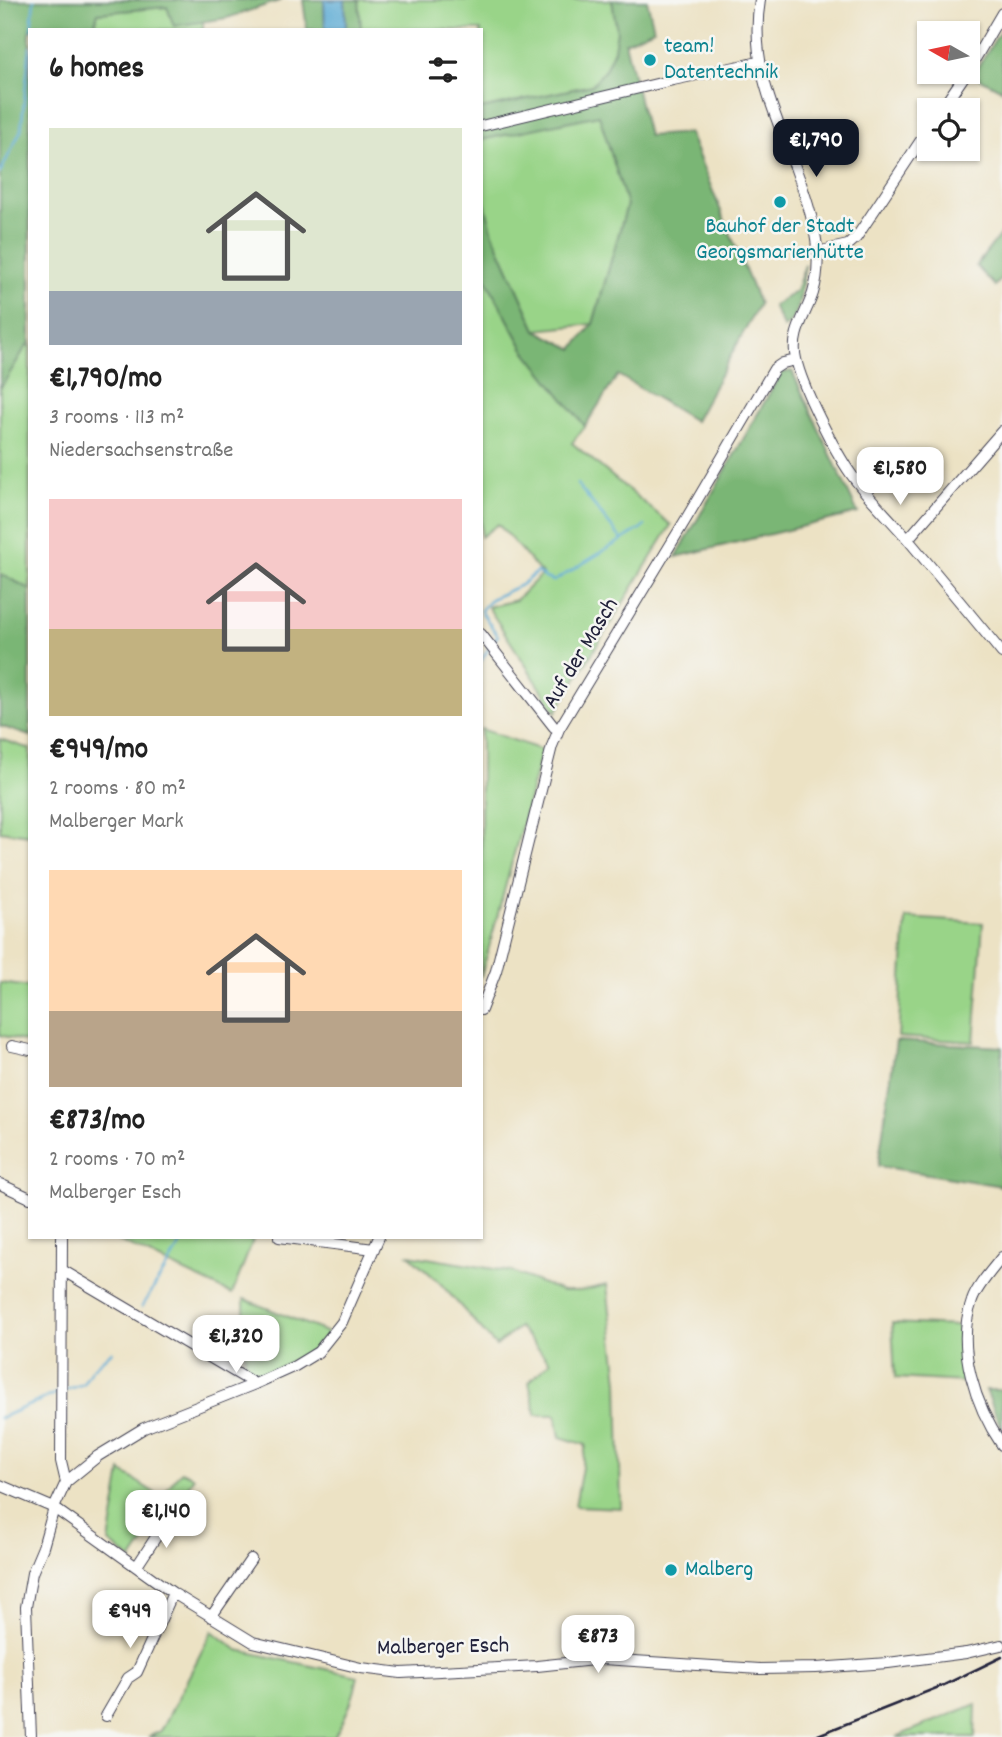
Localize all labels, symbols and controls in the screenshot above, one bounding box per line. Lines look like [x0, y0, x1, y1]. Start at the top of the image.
north arrow [917, 21, 980, 84]
map controls [917, 21, 980, 161]
place label: team! Datentechnik [664, 31, 779, 90]
text: 6 homes [49, 49, 144, 92]
icon: filters [424, 51, 462, 89]
marker: team! Datentechnik [642, 52, 658, 68]
button: locate [917, 98, 980, 161]
pin: €1,790 [759, 120, 873, 179]
text: €1,790 [789, 125, 843, 158]
icon: home [193, 173, 319, 299]
marker: Bauhof der Stadt Georgsmarienhütte [772, 194, 788, 210]
place label: Bauhof der Stadt Georgsmarienhütte [696, 211, 864, 270]
text: €1,790/mo [49, 359, 162, 402]
text: 3 rooms · 113 m² [49, 402, 185, 435]
text: Niedersachsenstraße [49, 435, 233, 468]
pin: €1,580 [843, 448, 957, 507]
text: €1,580 [873, 453, 927, 486]
icon: home [193, 544, 319, 670]
street label: Auf der Masch [536, 592, 628, 716]
text: €949/mo [49, 730, 148, 773]
text: 2 rooms · 80 m² [49, 773, 186, 806]
text: Malberger Mark [49, 806, 184, 839]
icon: home [193, 915, 319, 1041]
text: €873/mo [49, 1101, 145, 1144]
text: 2 rooms · 70 m² [49, 1144, 185, 1177]
text: Malberger Esch [49, 1177, 181, 1210]
pin: €1,320 [179, 1316, 293, 1375]
text: €1,320 [208, 1321, 264, 1354]
pin: €1,140 [109, 1490, 223, 1550]
text: €1,140 [141, 1496, 191, 1529]
place label: Malberg [685, 1554, 753, 1587]
marker: Malberg [663, 1562, 679, 1578]
pin: €949 [89, 1590, 171, 1650]
text: €949 [108, 1596, 152, 1629]
pin: €873 [557, 1616, 639, 1675]
text: €873 [577, 1621, 619, 1654]
street label: Malberger Esch [377, 1630, 509, 1666]

